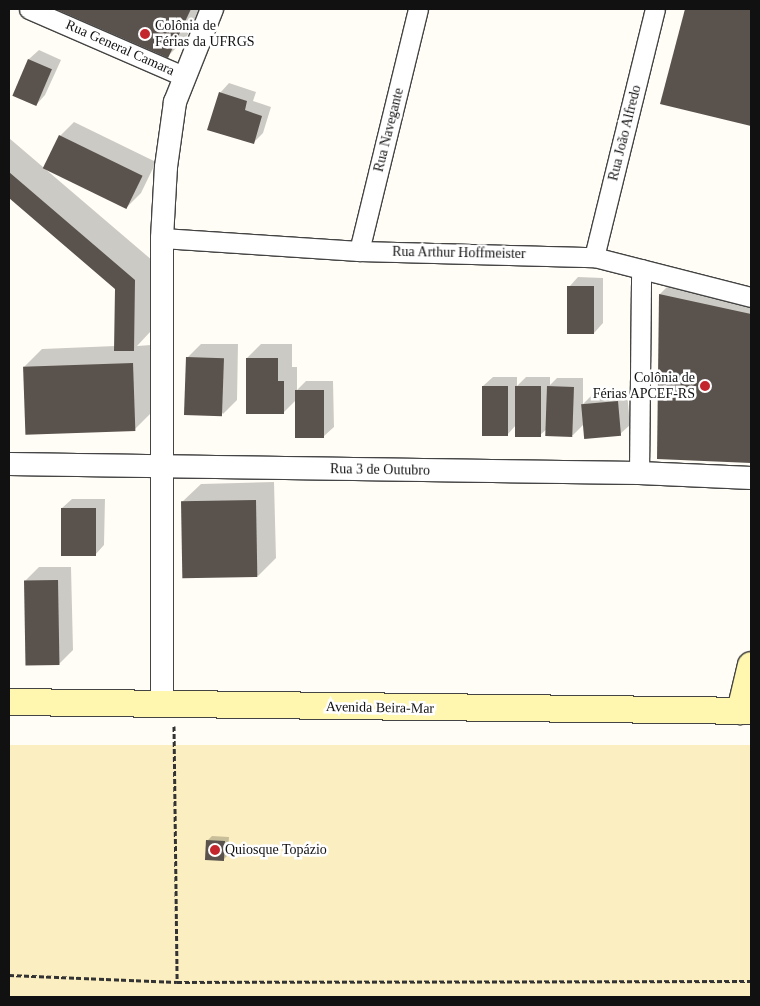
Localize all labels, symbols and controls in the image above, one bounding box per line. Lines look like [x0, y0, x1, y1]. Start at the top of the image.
street label: Rua General Camara [63, 16, 177, 80]
place label: Colônia de Férias da UFRGS [155, 18, 255, 50]
marker: Colônia de Férias da UFRGS [139, 28, 151, 40]
street label: Rua João Alfredo [605, 83, 645, 183]
street label: Rua Navegante [370, 86, 408, 174]
street label: Rua Arthur Hoffmeister [392, 243, 526, 263]
place label: Colônia de Férias APCEF-RS [592, 370, 695, 402]
marker: Colônia de Férias APCEF-RS [699, 380, 711, 392]
street label: Rua 3 de Outubro [330, 461, 430, 479]
street label: Avenida Beira-Mar [326, 699, 434, 717]
place label: Quiosque Topázio [225, 842, 327, 858]
marker: Quiosque Topázio [209, 844, 221, 856]

